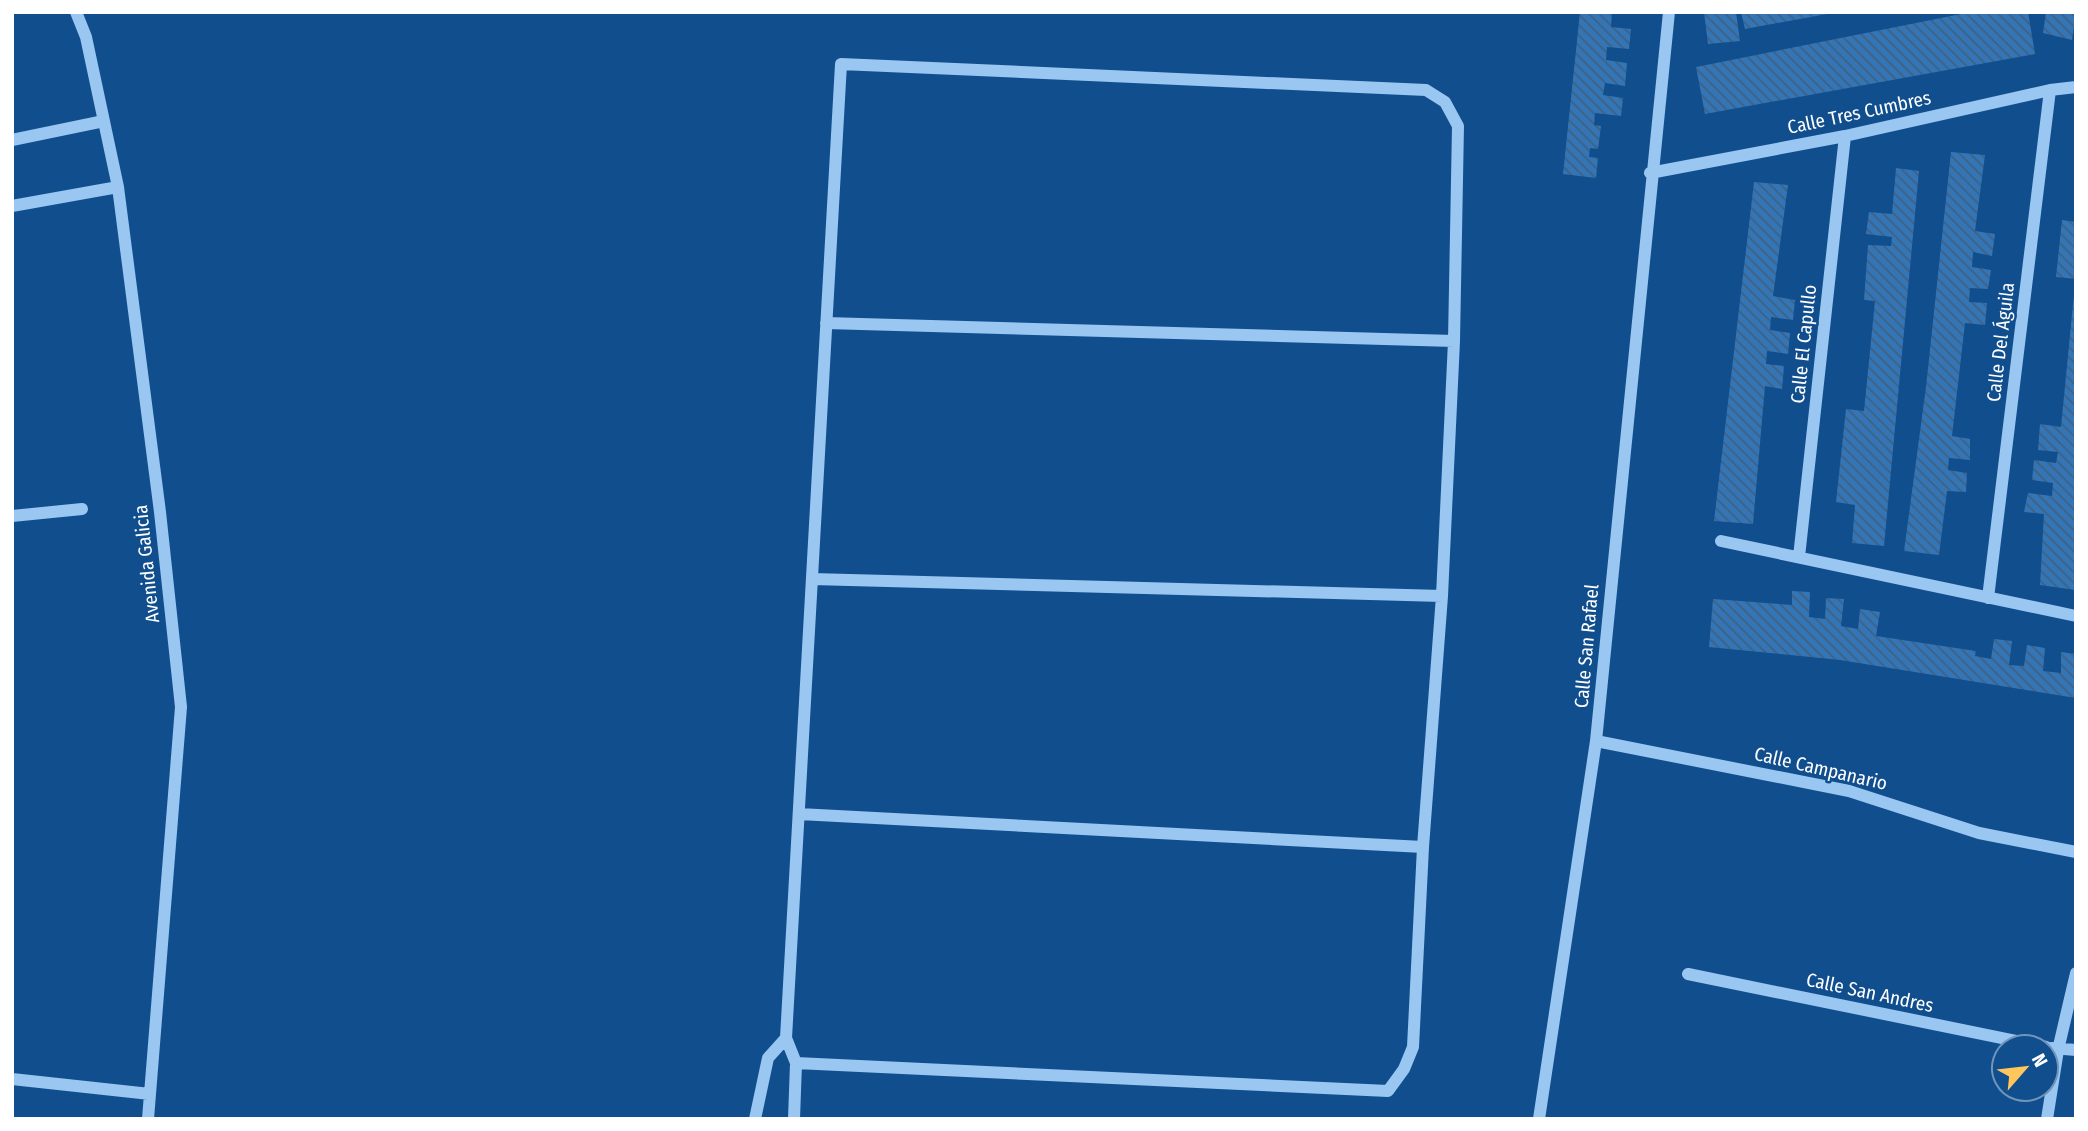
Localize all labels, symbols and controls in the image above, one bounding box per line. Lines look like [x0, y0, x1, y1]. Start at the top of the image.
street label: Calle Tres Cumbres [1785, 86, 1933, 139]
street label: Calle Del Águila [1982, 281, 2019, 403]
street label: Calle El Capullo [1786, 283, 1821, 405]
street label: Avenida Galicia [129, 504, 164, 624]
street label: Calle San Rafael [1570, 583, 1603, 709]
street label: Calle Campanario [1752, 742, 1890, 795]
street label: Calle San Andres [1804, 968, 1936, 1017]
north arrow [1990, 1033, 2060, 1103]
text: N [2027, 1050, 2052, 1071]

